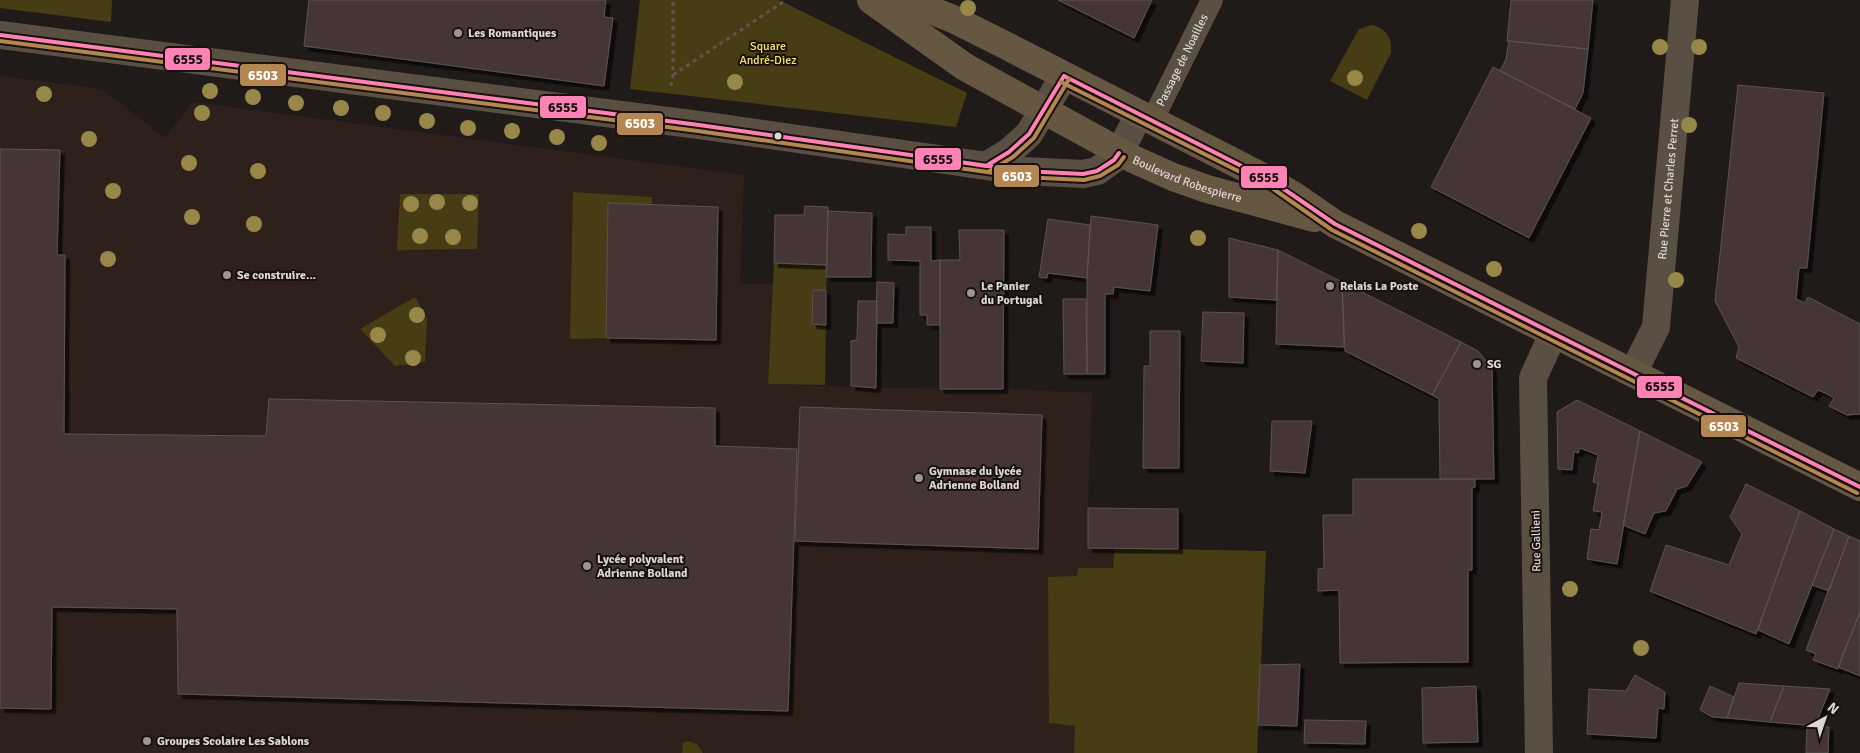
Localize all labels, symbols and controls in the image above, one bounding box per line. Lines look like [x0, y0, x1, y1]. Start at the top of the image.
street label: Passage de Noailles [1153, 12, 1212, 109]
place label: Les Romantiques [468, 26, 557, 41]
marker: Les Romantiques [452, 27, 464, 39]
park label: Square André-Diez [739, 39, 797, 68]
line badge: 6555 [164, 47, 211, 71]
text: 6555 [173, 51, 203, 68]
line badge: 6503 [239, 63, 287, 87]
text: 6503 [248, 67, 278, 84]
line badge: 6555 [539, 95, 587, 119]
text: 6555 [548, 99, 578, 116]
line badge: 6503 [616, 112, 664, 136]
text: 6503 [625, 115, 655, 132]
street label: Rue Pierre et Charles Perret [1655, 118, 1682, 260]
unlabelled marker [773, 131, 783, 141]
line badge: 6555 [914, 147, 962, 171]
text: 6555 [923, 151, 953, 168]
street label: Boulevard Robespierre [1130, 153, 1243, 206]
line badge: 6503 [993, 164, 1040, 188]
line badge: 6555 [1240, 165, 1288, 189]
text: 6503 [1002, 168, 1032, 185]
text: 6555 [1249, 169, 1279, 186]
place label: Se construire... [237, 268, 316, 283]
marker: Se construire... [221, 269, 233, 281]
place label: Le Panier du Portugal [981, 279, 1043, 308]
place label: Relais La Poste [1340, 279, 1419, 294]
marker: Relais La Poste [1324, 280, 1336, 292]
marker: Le Panier du Portugal [965, 287, 977, 299]
place label: SG [1487, 357, 1502, 372]
marker: SG [1471, 358, 1483, 370]
line badge: 6555 [1636, 375, 1683, 399]
text: 6555 [1645, 378, 1675, 395]
line badge: 6503 [1700, 414, 1747, 438]
text: 6503 [1709, 418, 1739, 435]
place label: Gymnase du lycée Adrienne Bolland [929, 464, 1022, 493]
marker: Gymnase du lycée Adrienne Bolland [913, 472, 925, 484]
street label: Rue Gallieni [1528, 510, 1545, 572]
place label: Lycée polyvalent Adrienne Bolland [597, 552, 688, 581]
marker: Lycée polyvalent Adrienne Bolland [581, 560, 593, 572]
north arrow [1800, 693, 1850, 743]
text: N [1824, 699, 1842, 718]
place label: Groupes Scolaire Les Sablons [157, 734, 310, 749]
marker: Groupes Scolaire Les Sablons [141, 735, 153, 747]

